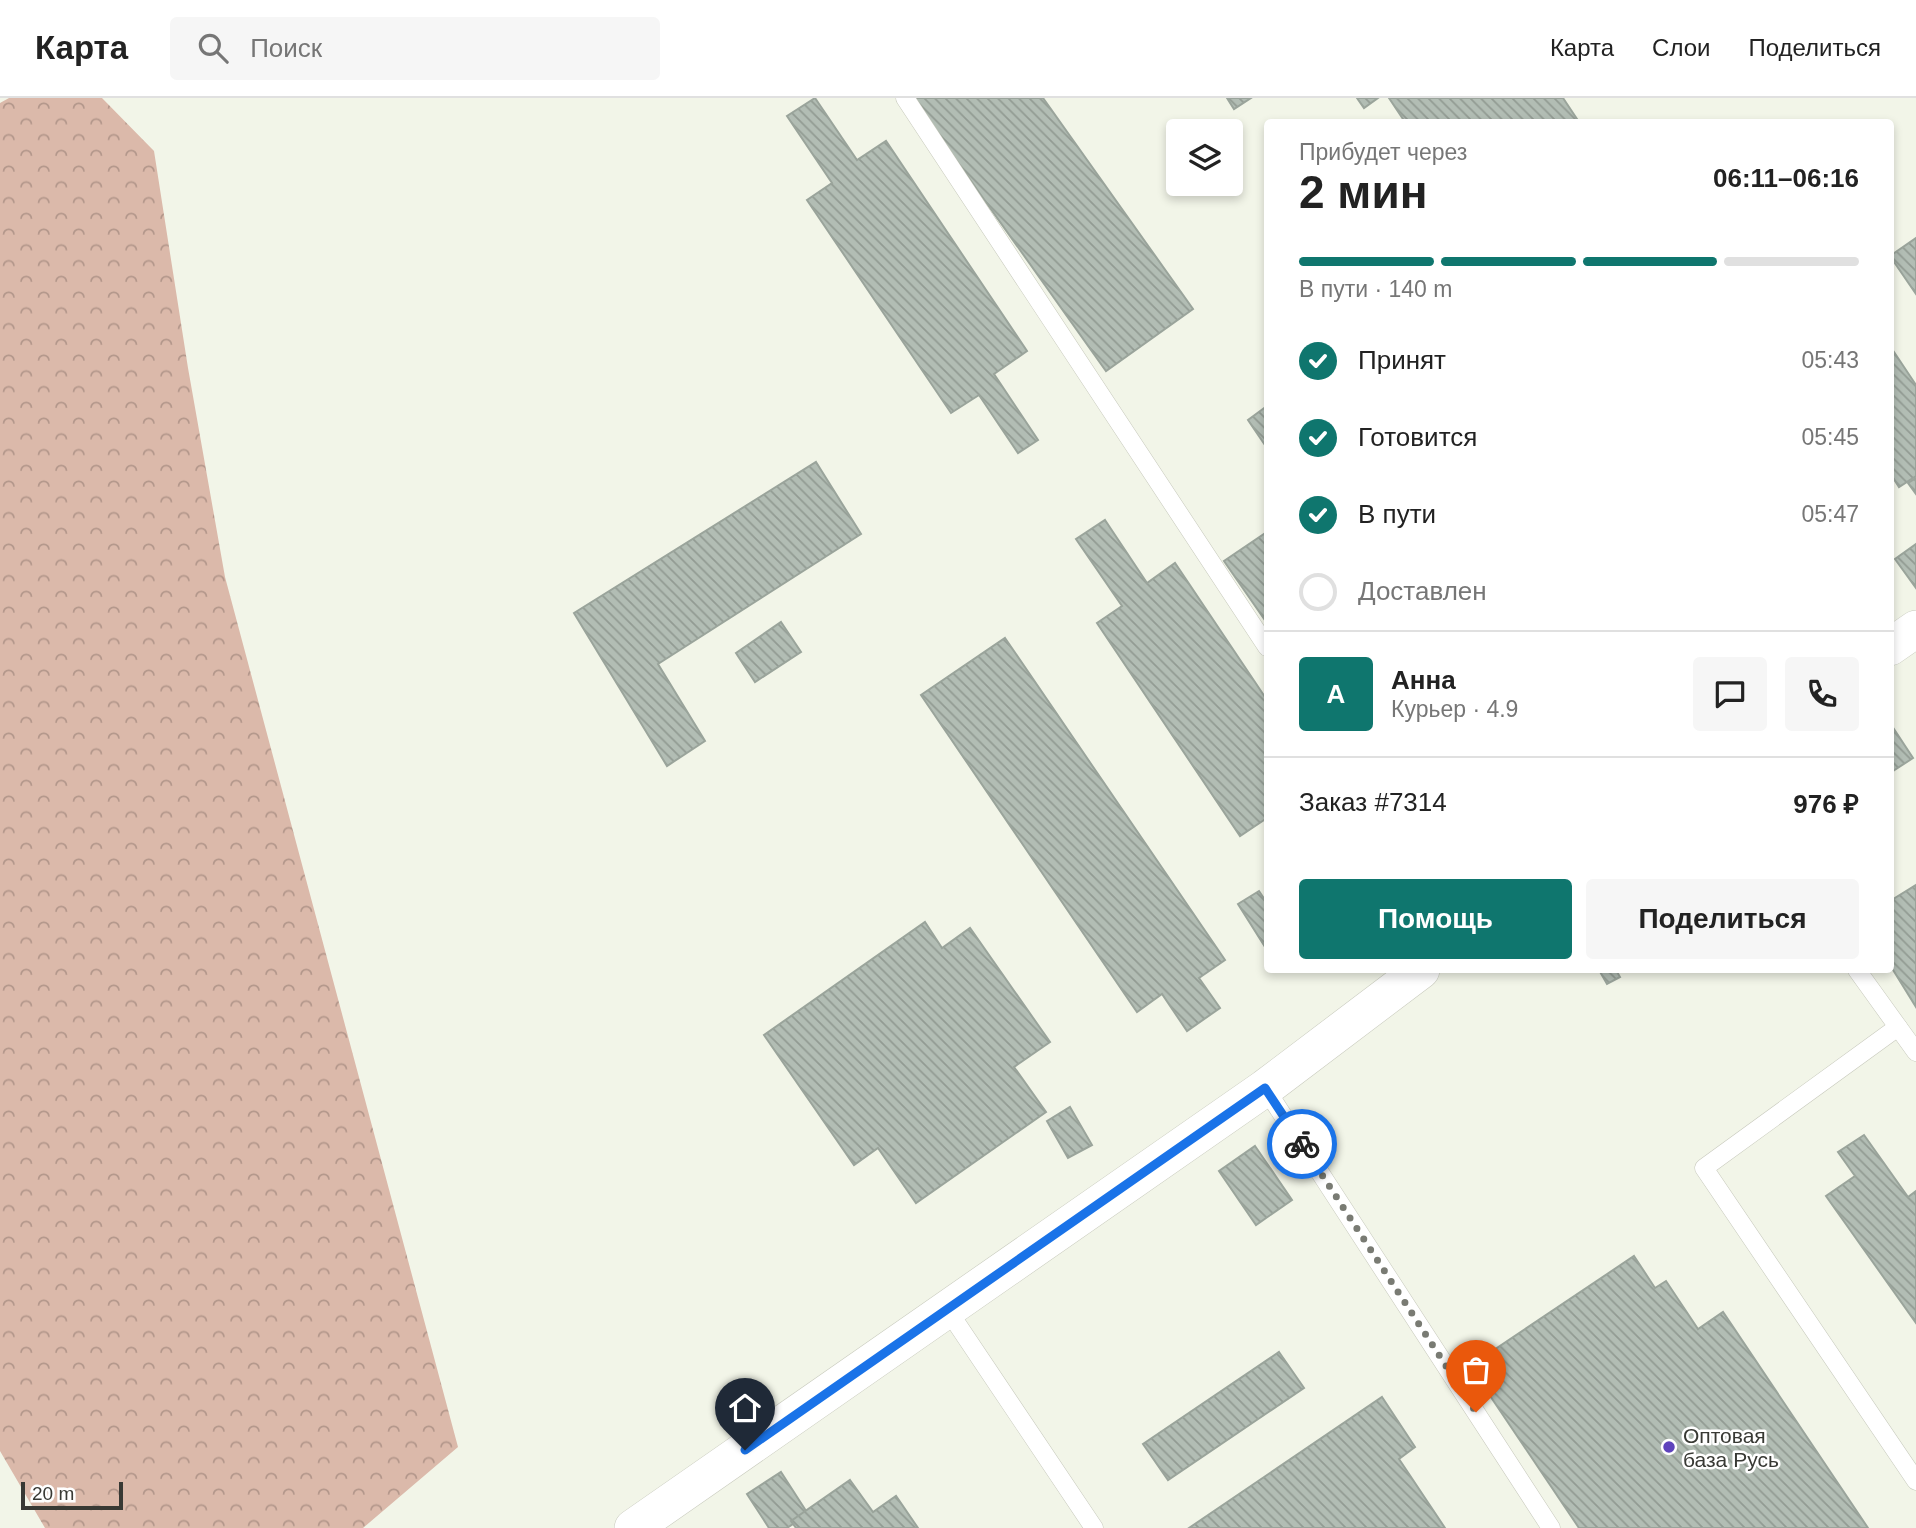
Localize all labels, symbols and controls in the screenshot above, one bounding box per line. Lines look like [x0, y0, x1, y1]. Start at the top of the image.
search box [170, 17, 660, 80]
text: Карта [35, 29, 128, 66]
icon: search [194, 29, 232, 67]
text: Поиск [250, 33, 322, 63]
text: Карта [1550, 34, 1614, 61]
text: Слои [1652, 34, 1710, 61]
text: Поделиться [1748, 34, 1881, 61]
map controls [1166, 119, 1243, 196]
button: layers [1166, 119, 1243, 196]
text: Прибудет через [1299, 139, 1467, 165]
text: 06:11–06:16 [1713, 163, 1859, 193]
text: 2 мин [1299, 166, 1427, 218]
text: В пути · 140 m [1299, 276, 1452, 302]
icon: check [1299, 342, 1337, 380]
text: Принят [1358, 345, 1446, 375]
text: 05:43 [1801, 347, 1859, 373]
icon: check [1299, 419, 1337, 457]
text: Готовится [1358, 422, 1477, 452]
text: 05:45 [1801, 424, 1859, 450]
icon: check [1299, 496, 1337, 534]
text: В пути [1358, 499, 1436, 529]
text: 05:47 [1801, 501, 1859, 527]
text: Доставлен [1358, 576, 1487, 606]
button: chat [1693, 657, 1767, 731]
button: phone [1785, 657, 1859, 731]
text: Анна [1391, 665, 1456, 695]
text: А [1327, 679, 1345, 709]
text: Курьер · 4.9 [1391, 696, 1518, 722]
text: Заказ #7314 [1299, 787, 1447, 817]
text: 976 ₽ [1793, 789, 1859, 819]
button: Помощь [1299, 879, 1572, 959]
button: Поделиться [1586, 879, 1859, 959]
courier [1267, 1109, 1337, 1179]
icon: bike [1283, 1125, 1321, 1163]
pin [1446, 1340, 1506, 1412]
icon: bag [1457, 1351, 1495, 1389]
pin [715, 1378, 775, 1450]
icon: home [726, 1389, 764, 1427]
place label: Оптовая база Русь [1683, 1424, 1779, 1471]
marker: Оптовая база Русь [1661, 1439, 1677, 1455]
scale bar [21, 1479, 122, 1511]
text: 20 m [32, 1483, 74, 1504]

